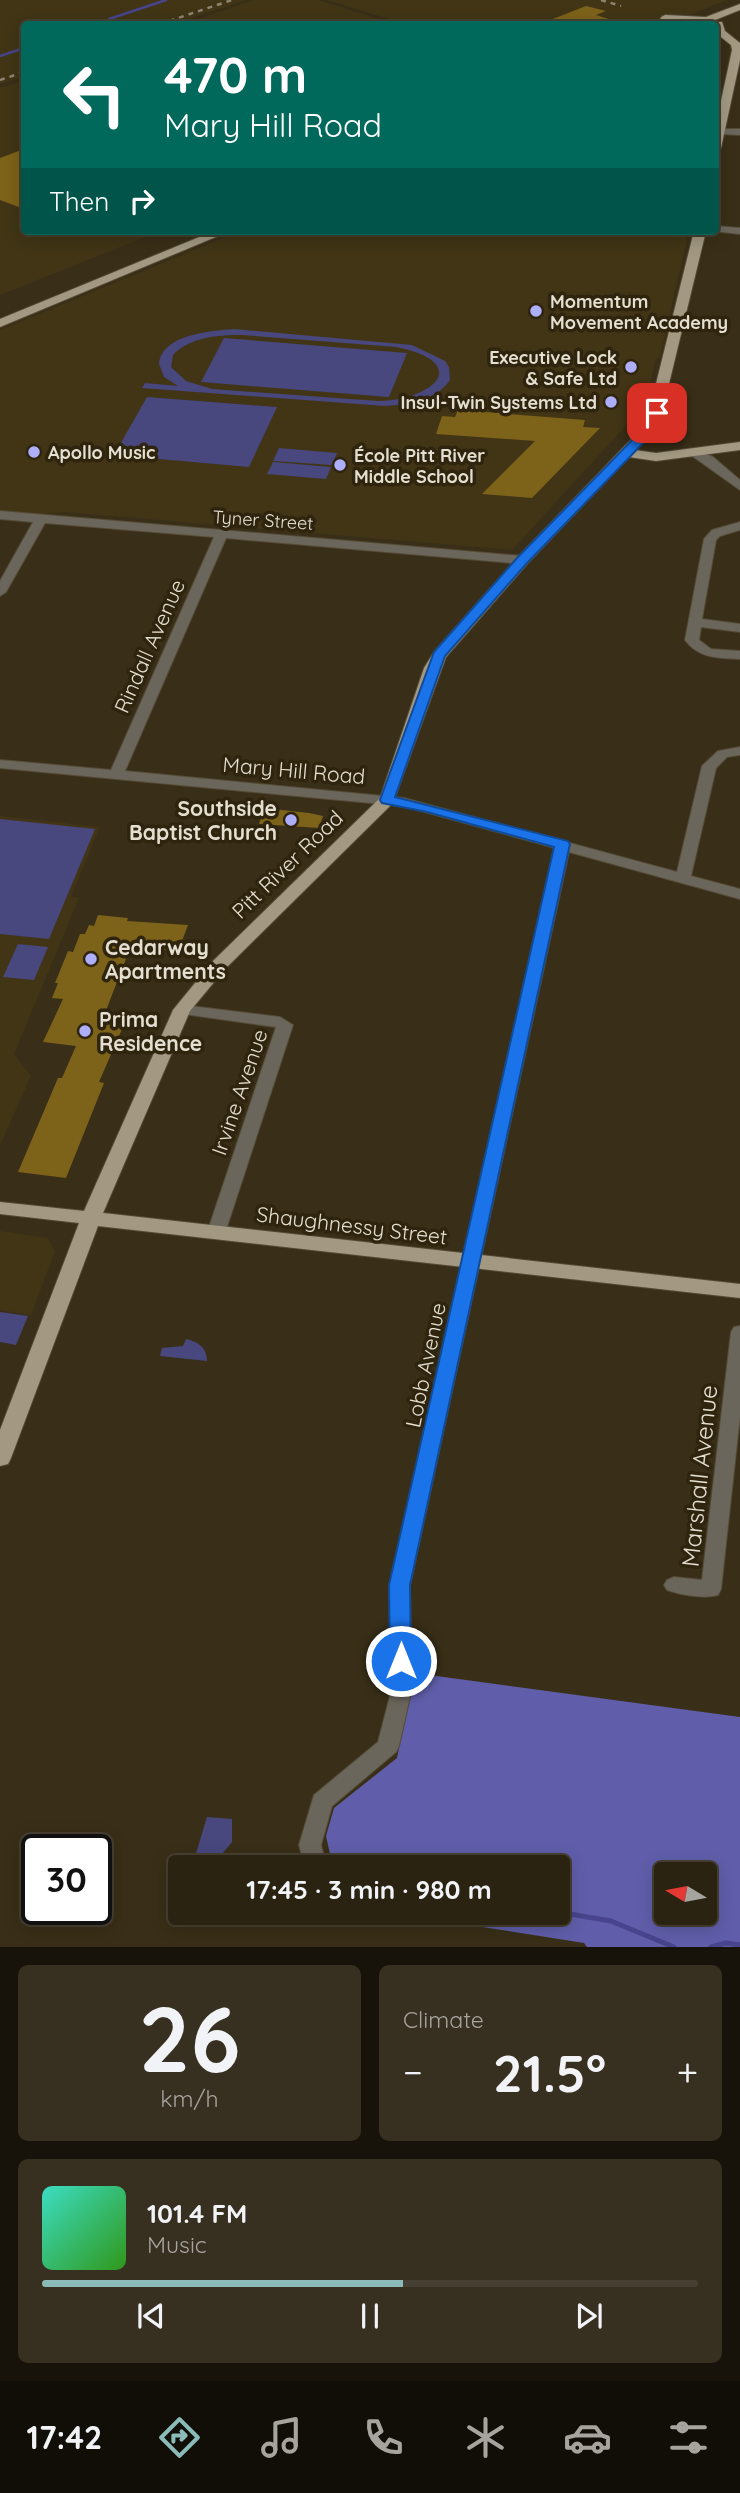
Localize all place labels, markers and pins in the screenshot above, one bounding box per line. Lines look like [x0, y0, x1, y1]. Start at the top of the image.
place label: Momentum Movement Academy [550, 290, 728, 334]
marker: Momentum Movement Academy [528, 303, 544, 319]
place label: Executive Lock & Safe Ltd [489, 346, 617, 390]
marker: Executive Lock & Safe Ltd [623, 359, 639, 375]
pin [627, 383, 687, 443]
place label: Insul-Twin Systems Ltd [401, 391, 597, 414]
marker: Insul-Twin Systems Ltd [603, 394, 619, 410]
place label: Apollo Music [48, 441, 155, 464]
marker: Apollo Music [26, 444, 42, 460]
place label: École Pitt River Middle School [354, 444, 485, 488]
marker: École Pitt River Middle School [332, 457, 348, 473]
place label: Southside Baptist Church [129, 795, 277, 845]
marker: Southside Baptist Church [283, 812, 299, 828]
place label: Cedarway Apartments [105, 934, 226, 984]
marker: Cedarway Apartments [83, 951, 99, 967]
place label: Prima Residence [99, 1006, 202, 1056]
marker: Prima Residence [77, 1023, 93, 1039]

